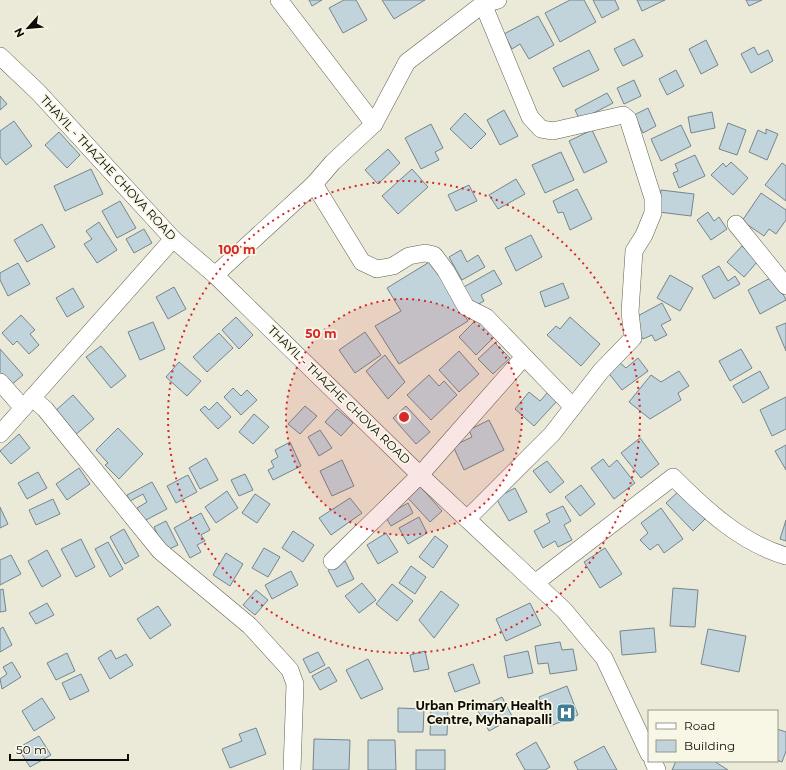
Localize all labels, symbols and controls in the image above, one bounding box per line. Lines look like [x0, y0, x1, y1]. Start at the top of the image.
north arrow [8, 8, 48, 48]
text: N [11, 25, 27, 40]
street label: THAYIL - THAZHE CHOVA ROAD [37, 92, 180, 243]
text: 100 m [219, 242, 255, 257]
street label: THAYIL - THAZHE CHOVA ROAD [265, 322, 414, 467]
text: 50 m [305, 326, 337, 341]
centre of rings [397, 410, 411, 424]
place label: Urban Primary Health Centre, Myhanapalli [415, 698, 552, 727]
hospital icon: Urban Primary Health Centre, Myhanapalli [555, 702, 577, 724]
legend [648, 710, 778, 762]
text: Road [684, 718, 715, 733]
scale bar [10, 736, 128, 762]
text: Building [684, 738, 735, 753]
text: 50 m [16, 742, 47, 757]

